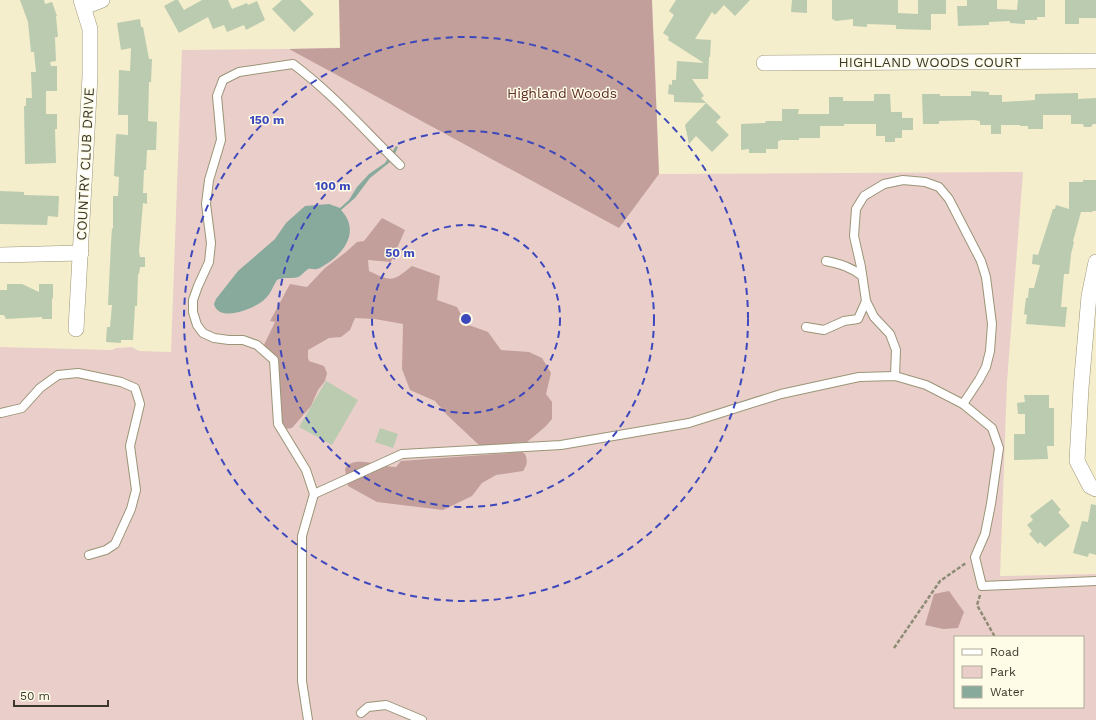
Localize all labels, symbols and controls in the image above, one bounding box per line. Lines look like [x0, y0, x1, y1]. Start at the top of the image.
street label: HIGHLAND WOODS COURT [839, 54, 1022, 70]
park label: Highland Woods [507, 85, 617, 101]
street label: COUNTRY CLUB DRIVE [73, 87, 97, 241]
text: 150 m [250, 113, 284, 127]
text: 100 m [315, 179, 351, 193]
text: 50 m [385, 246, 415, 260]
centre of rings [459, 312, 473, 326]
legend [954, 636, 1084, 708]
text: Road [990, 645, 1019, 659]
text: Park [990, 665, 1016, 679]
scale bar [14, 682, 108, 708]
text: Water [990, 685, 1025, 699]
text: 50 m [20, 689, 50, 703]

